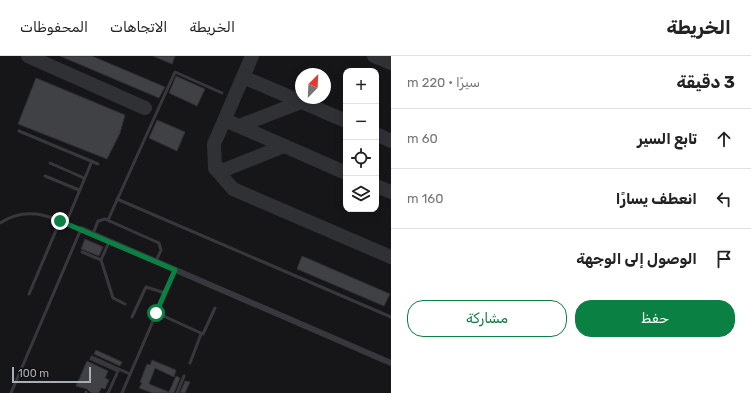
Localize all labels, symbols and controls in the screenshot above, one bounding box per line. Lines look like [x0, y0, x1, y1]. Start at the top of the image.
text: الخريطة [666, 16, 731, 39]
text: المحفوظات [20, 19, 88, 36]
text: الاتجاهات [110, 19, 167, 36]
text: الخريطة [189, 19, 235, 36]
north arrow [295, 68, 331, 104]
map controls [343, 68, 379, 212]
button: + [343, 68, 379, 104]
text: 3 دقيقة [676, 72, 735, 92]
text: سيرًا · 220 m [407, 75, 480, 90]
button: − [343, 104, 379, 140]
icon: ahead [713, 128, 735, 150]
text: تابع السير [637, 130, 697, 148]
text: 60 m [407, 131, 438, 146]
button: locate [343, 140, 379, 176]
button: layers [343, 176, 379, 212]
icon: left [713, 188, 735, 210]
text: انعطف يسارًا [616, 190, 697, 208]
text: 160 m [407, 191, 443, 206]
route end [51, 212, 69, 230]
icon: arrive [713, 248, 735, 270]
text: الوصول إلى الوجهة [576, 250, 697, 268]
button: مشاركة [407, 300, 567, 337]
button: حفظ [575, 300, 735, 337]
route start [147, 304, 165, 322]
scale bar [12, 365, 91, 384]
text: 100 m [18, 367, 49, 380]

